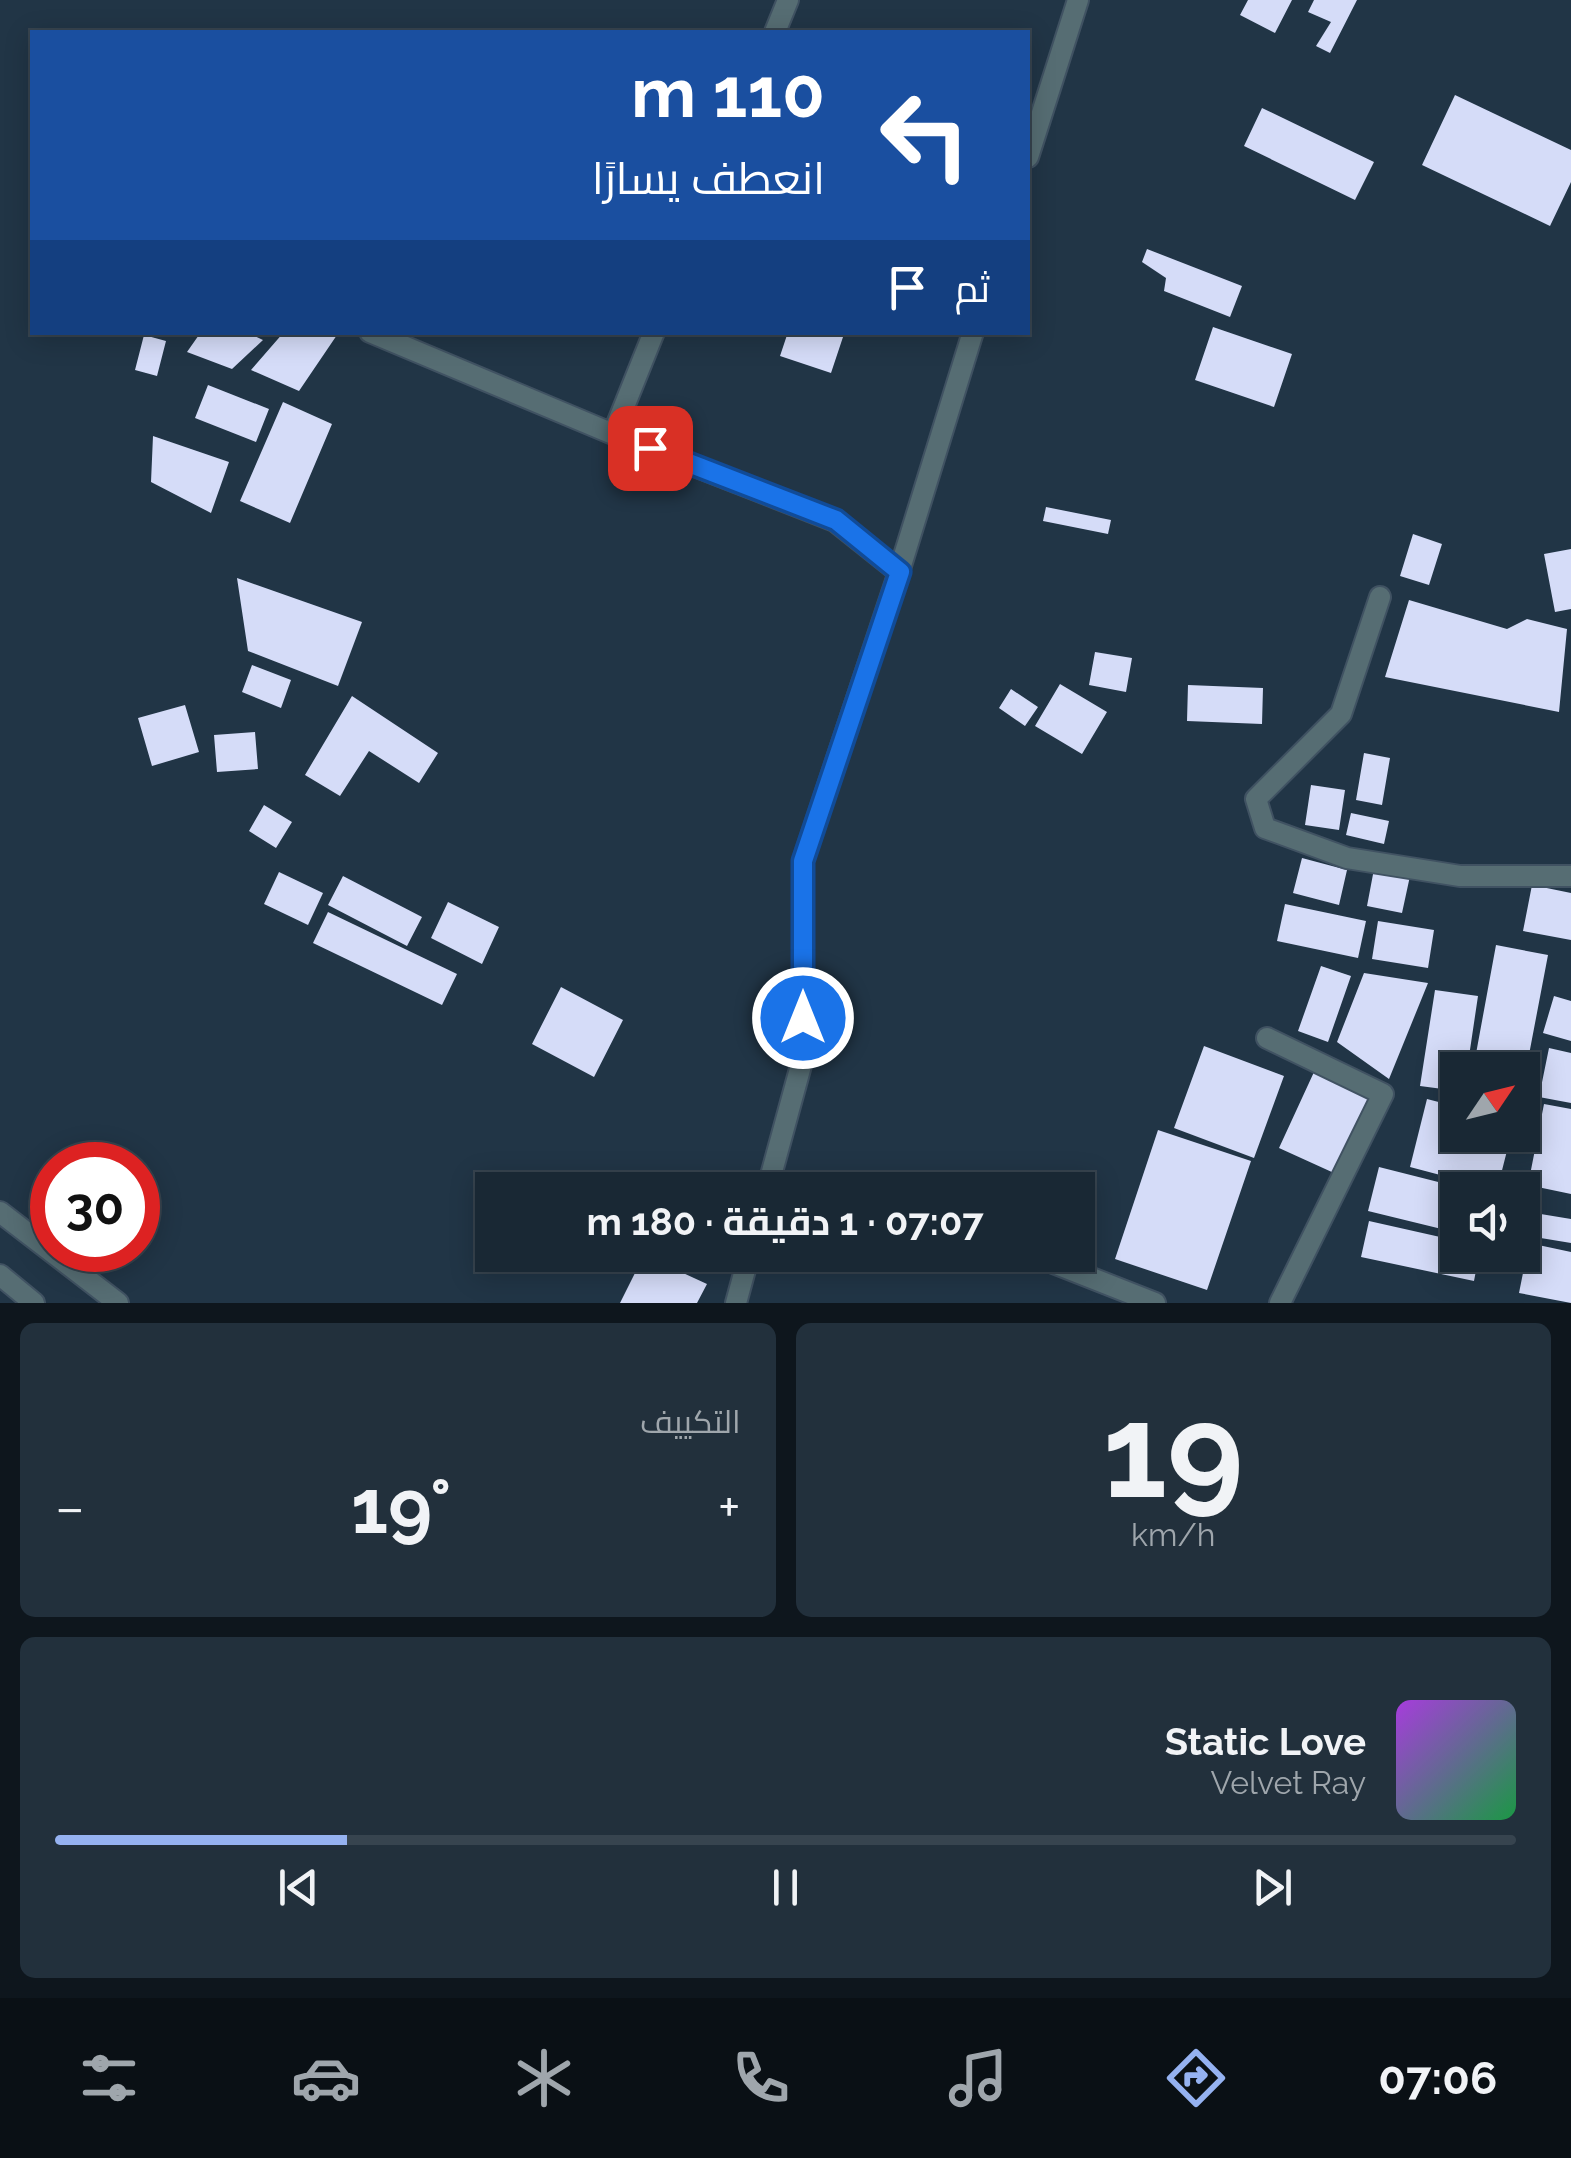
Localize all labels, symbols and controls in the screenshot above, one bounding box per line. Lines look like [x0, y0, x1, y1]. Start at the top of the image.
text: 110 m [631, 51, 825, 133]
icon: left [860, 70, 990, 200]
text: انعطف يسارًا [592, 152, 825, 205]
icon: arrive [880, 260, 935, 315]
text: ثم [955, 266, 990, 311]
pin [608, 406, 693, 491]
icon: arrive [623, 421, 678, 476]
position arrow [751, 966, 855, 1070]
north arrow [1440, 1052, 1540, 1152]
map controls [1440, 1052, 1540, 1272]
speed limit sign: 30 [30, 1142, 160, 1272]
button: sound [1440, 1172, 1540, 1272]
text: 07:07 · 1 دقيقة · 180 m [586, 1199, 984, 1244]
text: 19 [1103, 1375, 1244, 1527]
text: التكييف [640, 1403, 741, 1440]
text: 19° [351, 1462, 451, 1551]
text: − [55, 1475, 85, 1540]
text: + [718, 1475, 741, 1540]
text: km/h [1131, 1516, 1215, 1553]
text: Static Love [1165, 1719, 1366, 1764]
text: Velvet Ray [1211, 1764, 1366, 1801]
icon: previous [271, 1860, 326, 1915]
icon: pause [758, 1860, 813, 1915]
icon: next [1245, 1860, 1300, 1915]
icon: filters [74, 2043, 144, 2113]
icon: car [291, 2043, 361, 2113]
icon: climate [509, 2043, 579, 2113]
icon: phone [726, 2043, 796, 2113]
icon: music [943, 2043, 1013, 2113]
icon: directions [1161, 2043, 1231, 2113]
text: 07:06 [1378, 2052, 1497, 2105]

